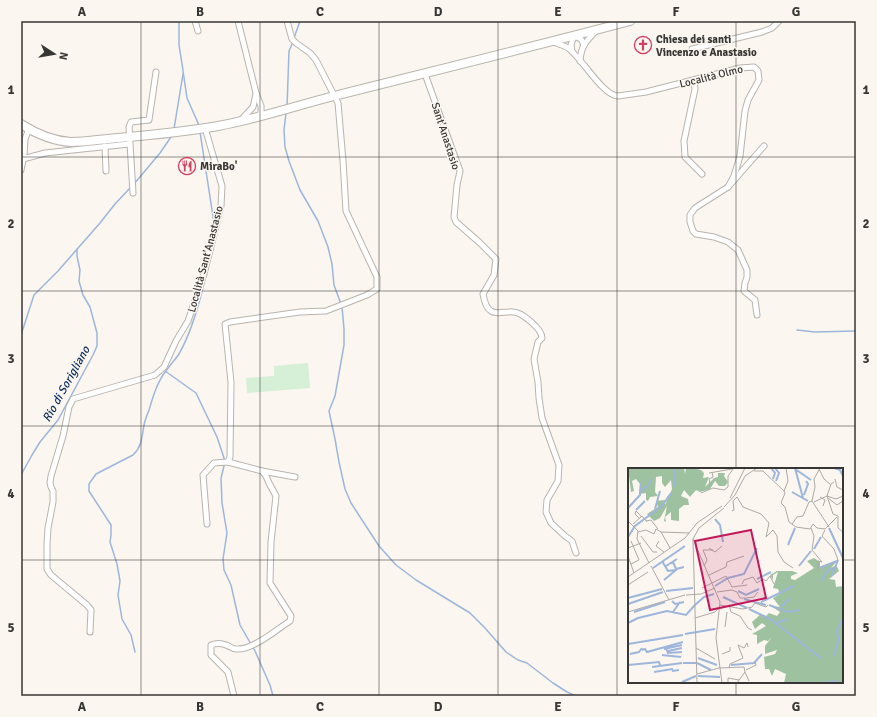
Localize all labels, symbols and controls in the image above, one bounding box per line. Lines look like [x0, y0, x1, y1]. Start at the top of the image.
text: A [78, 4, 87, 20]
text: B [196, 4, 204, 20]
text: C [316, 4, 324, 20]
text: D [434, 4, 443, 20]
text: E [554, 4, 562, 20]
text: F [673, 4, 680, 20]
text: G [792, 4, 800, 20]
place label: Chiesa dei santi Vincenzo e Anastasio [656, 33, 757, 59]
north arrow [34, 34, 74, 74]
church icon: Chiesa dei santi Vincenzo e Anastasio [633, 35, 653, 55]
text: N [56, 51, 70, 61]
street label: Località Olmo [678, 62, 744, 91]
text: 1 [7, 82, 15, 98]
text: 1 [862, 82, 870, 98]
street label: Sant'Anastasio [429, 101, 463, 172]
restaurant icon: MiraBo' [177, 156, 197, 176]
place label: MiraBo' [200, 160, 238, 173]
street label: Località Sant'Anastasio [185, 204, 226, 314]
text: 2 [7, 216, 15, 232]
text: 2 [862, 216, 870, 232]
water label: Rio di Sorigliano [39, 343, 94, 425]
text: 3 [7, 351, 15, 367]
text: 3 [862, 351, 870, 367]
inset map [628, 468, 843, 683]
text: 4 [7, 486, 15, 502]
text: 4 [862, 486, 870, 502]
text: 5 [7, 620, 15, 636]
text: 5 [862, 620, 870, 636]
text: A [78, 699, 87, 715]
text: B [196, 699, 204, 715]
text: C [316, 699, 324, 715]
text: D [434, 699, 443, 715]
text: E [554, 699, 562, 715]
text: F [673, 699, 680, 715]
text: G [792, 699, 800, 715]

